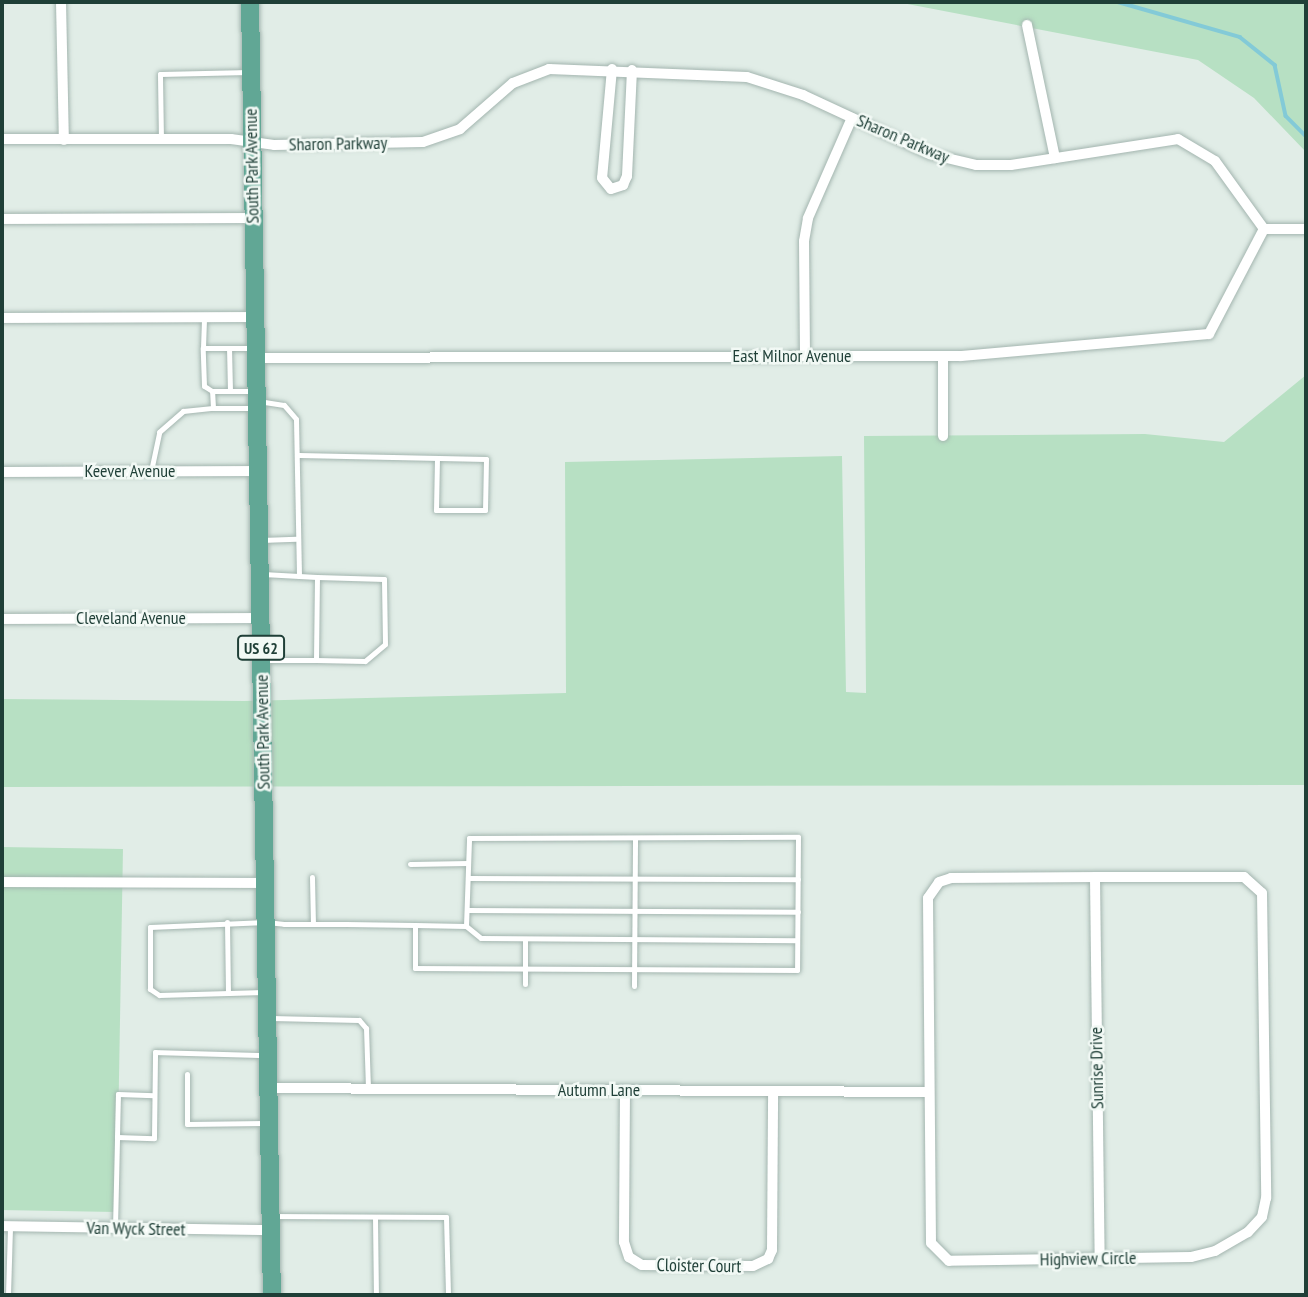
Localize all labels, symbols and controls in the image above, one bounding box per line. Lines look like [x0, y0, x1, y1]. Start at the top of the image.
street label: South Park Avenue [240, 108, 264, 224]
street label: Sharon Parkway [853, 110, 953, 168]
street label: Sharon Parkway [289, 132, 387, 156]
street label: East Milnor Avenue [732, 345, 852, 367]
street label: Keever Avenue [84, 460, 176, 482]
street label: Cleveland Avenue [76, 607, 186, 629]
road number: US 62 [236, 636, 286, 660]
street label: South Park Avenue [251, 674, 275, 790]
street label: Sunrise Drive [1085, 1027, 1109, 1109]
street label: Autumn Lane [558, 1079, 640, 1101]
street label: Van Wyck Street [86, 1217, 186, 1241]
street label: Highview Circle [1039, 1247, 1137, 1271]
street label: Cloister Court [656, 1254, 742, 1278]

